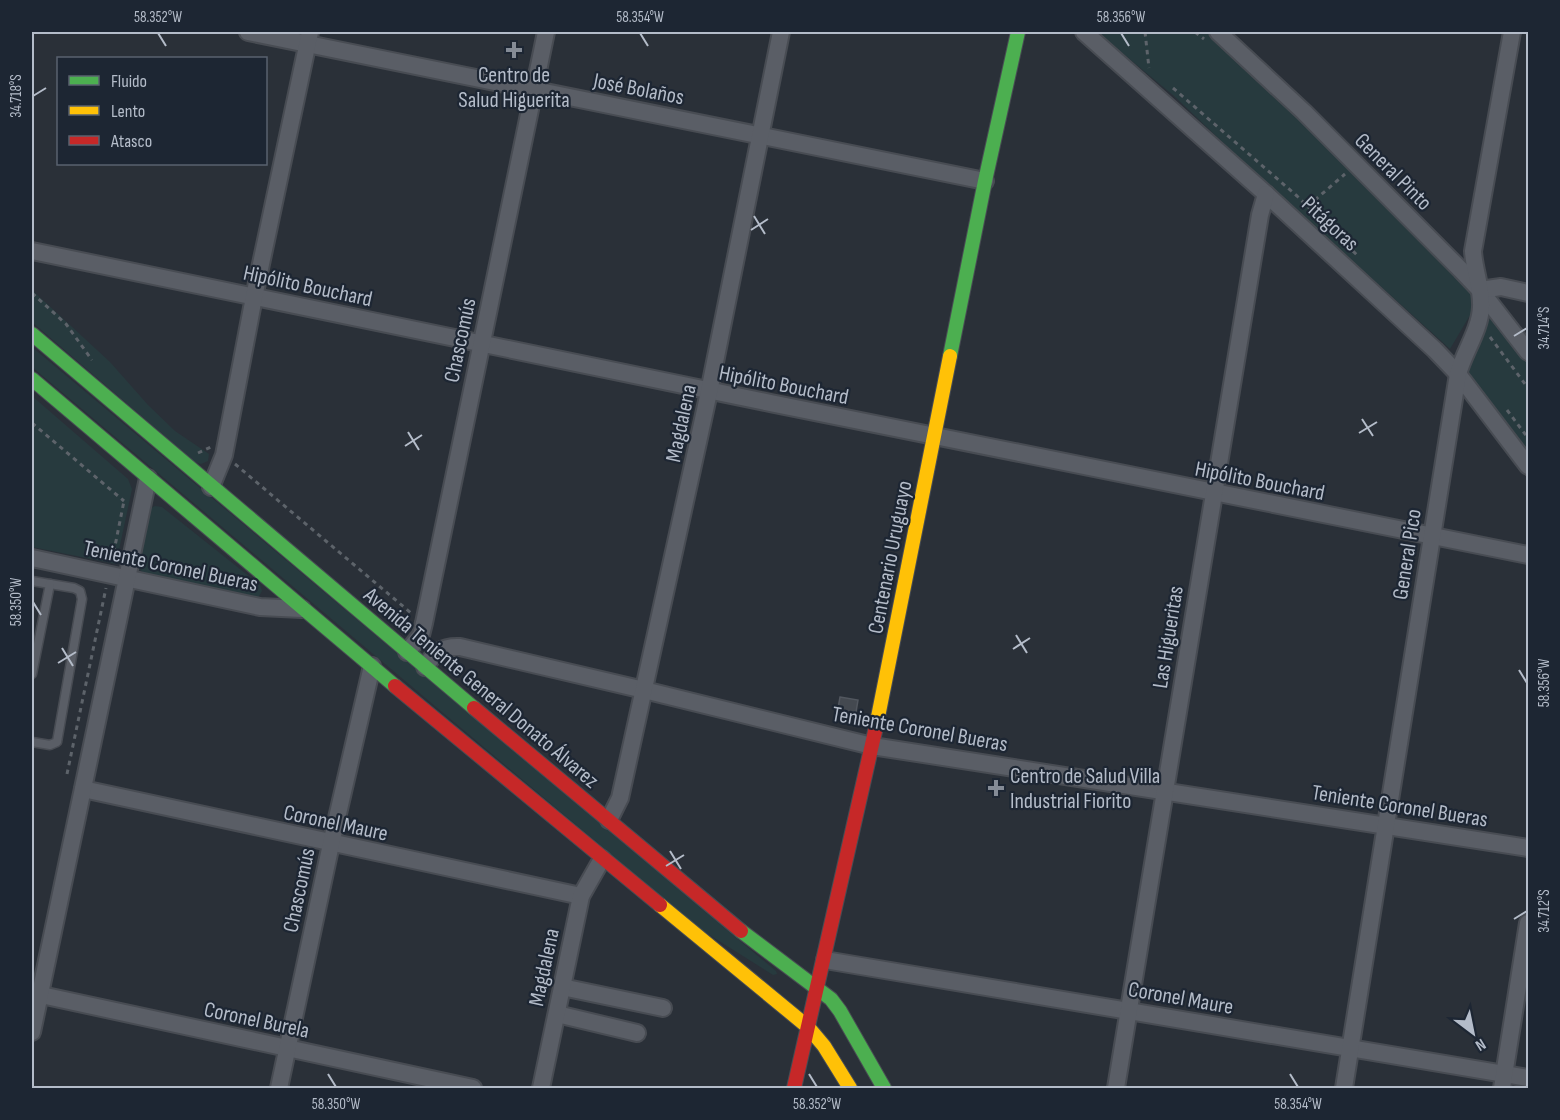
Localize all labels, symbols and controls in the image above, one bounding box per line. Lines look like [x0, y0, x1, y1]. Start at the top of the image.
text: 58.352°W [134, 8, 182, 27]
text: 58.354°W [616, 8, 664, 27]
text: 58.356°W [1097, 8, 1145, 27]
marker: Centro de Salud Higuerita [505, 41, 523, 59]
legend [57, 57, 267, 165]
place label: Centro de Salud Higuerita [458, 62, 570, 114]
street label: José Bolaños [590, 67, 686, 112]
text: Fluido [111, 71, 147, 92]
text: 34.718°S [7, 74, 26, 118]
text: Lento [111, 101, 145, 122]
street label: General Pinto [1348, 128, 1437, 217]
text: Atasco [110, 131, 152, 152]
street label: Pitágoras [1296, 191, 1364, 257]
street label: Hipólito Bouchard [241, 260, 375, 313]
street label: Chascomús [438, 296, 483, 385]
text: 34.714°S [1535, 307, 1554, 349]
street label: Hipólito Bouchard [717, 360, 851, 411]
street label: Magdalena [660, 382, 703, 465]
street label: Hipólito Bouchard [1193, 456, 1327, 507]
street label: Centenario Uruguayo [862, 478, 919, 636]
street label: General Pico [1387, 507, 1428, 601]
street label: Teniente Coronel Bueras [81, 535, 261, 598]
text: 58.350°W [7, 577, 26, 626]
street label: Avenida Teniente General Donato Álvarez [357, 581, 604, 794]
street label: Las Higueritas [1147, 584, 1190, 690]
text: 58.356°W [1535, 659, 1554, 707]
street label: Teniente Coronel Bueras [830, 701, 1010, 758]
place label: Centro de Salud Villa Industrial Fiorito [1010, 763, 1160, 815]
marker: Centro de Salud Villa Industrial Fiorito [987, 779, 1005, 797]
street label: Teniente Coronel Bueras [1310, 779, 1490, 834]
street label: Coronel Maure [281, 799, 390, 848]
street label: Chascomús [277, 846, 322, 935]
text: 34.712°S [1535, 889, 1554, 933]
street label: Magdalena [523, 926, 566, 1009]
street label: Coronel Maure [1126, 976, 1235, 1021]
street label: Coronel Burela [202, 996, 312, 1045]
north arrow [1443, 1003, 1503, 1063]
text: N [1471, 1034, 1489, 1055]
text: 58.350°W [312, 1095, 361, 1114]
text: 58.352°W [793, 1095, 841, 1114]
text: 58.354°W [1274, 1095, 1322, 1114]

